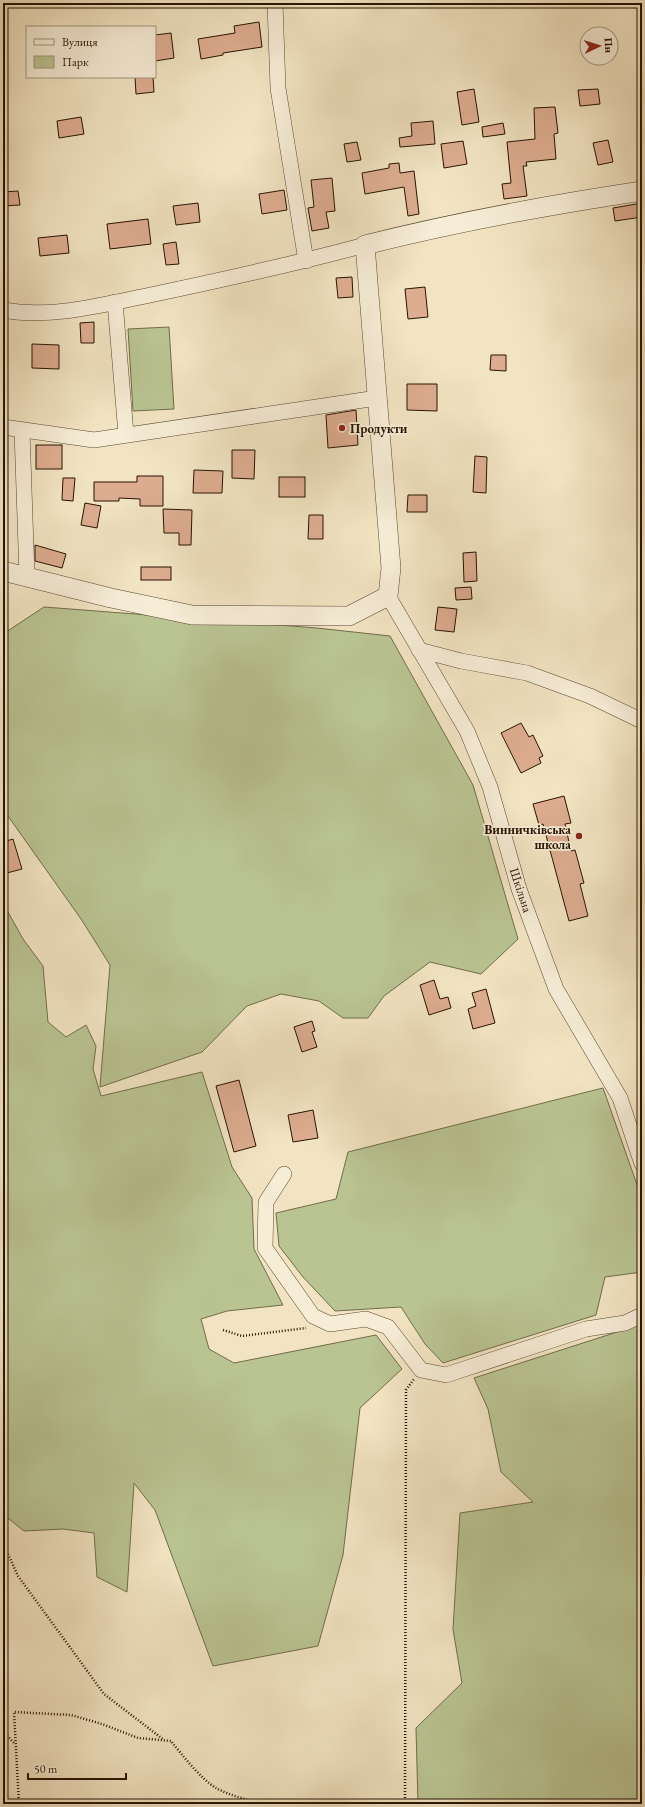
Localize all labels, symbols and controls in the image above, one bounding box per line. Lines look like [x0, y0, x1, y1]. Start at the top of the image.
legend [26, 26, 156, 78]
north arrow [579, 26, 619, 66]
text: Вулиця [62, 34, 98, 50]
text: Пн [601, 37, 617, 54]
text: Парк [62, 54, 89, 70]
place label: Продукти [350, 420, 408, 437]
marker: Продукти [337, 423, 347, 433]
place label: Винничківська школа [484, 821, 571, 853]
marker: Винничківська школа [574, 831, 584, 841]
street label: Шкільна [506, 865, 536, 915]
scale bar [28, 1755, 126, 1781]
text: 50 m [34, 1761, 58, 1777]

